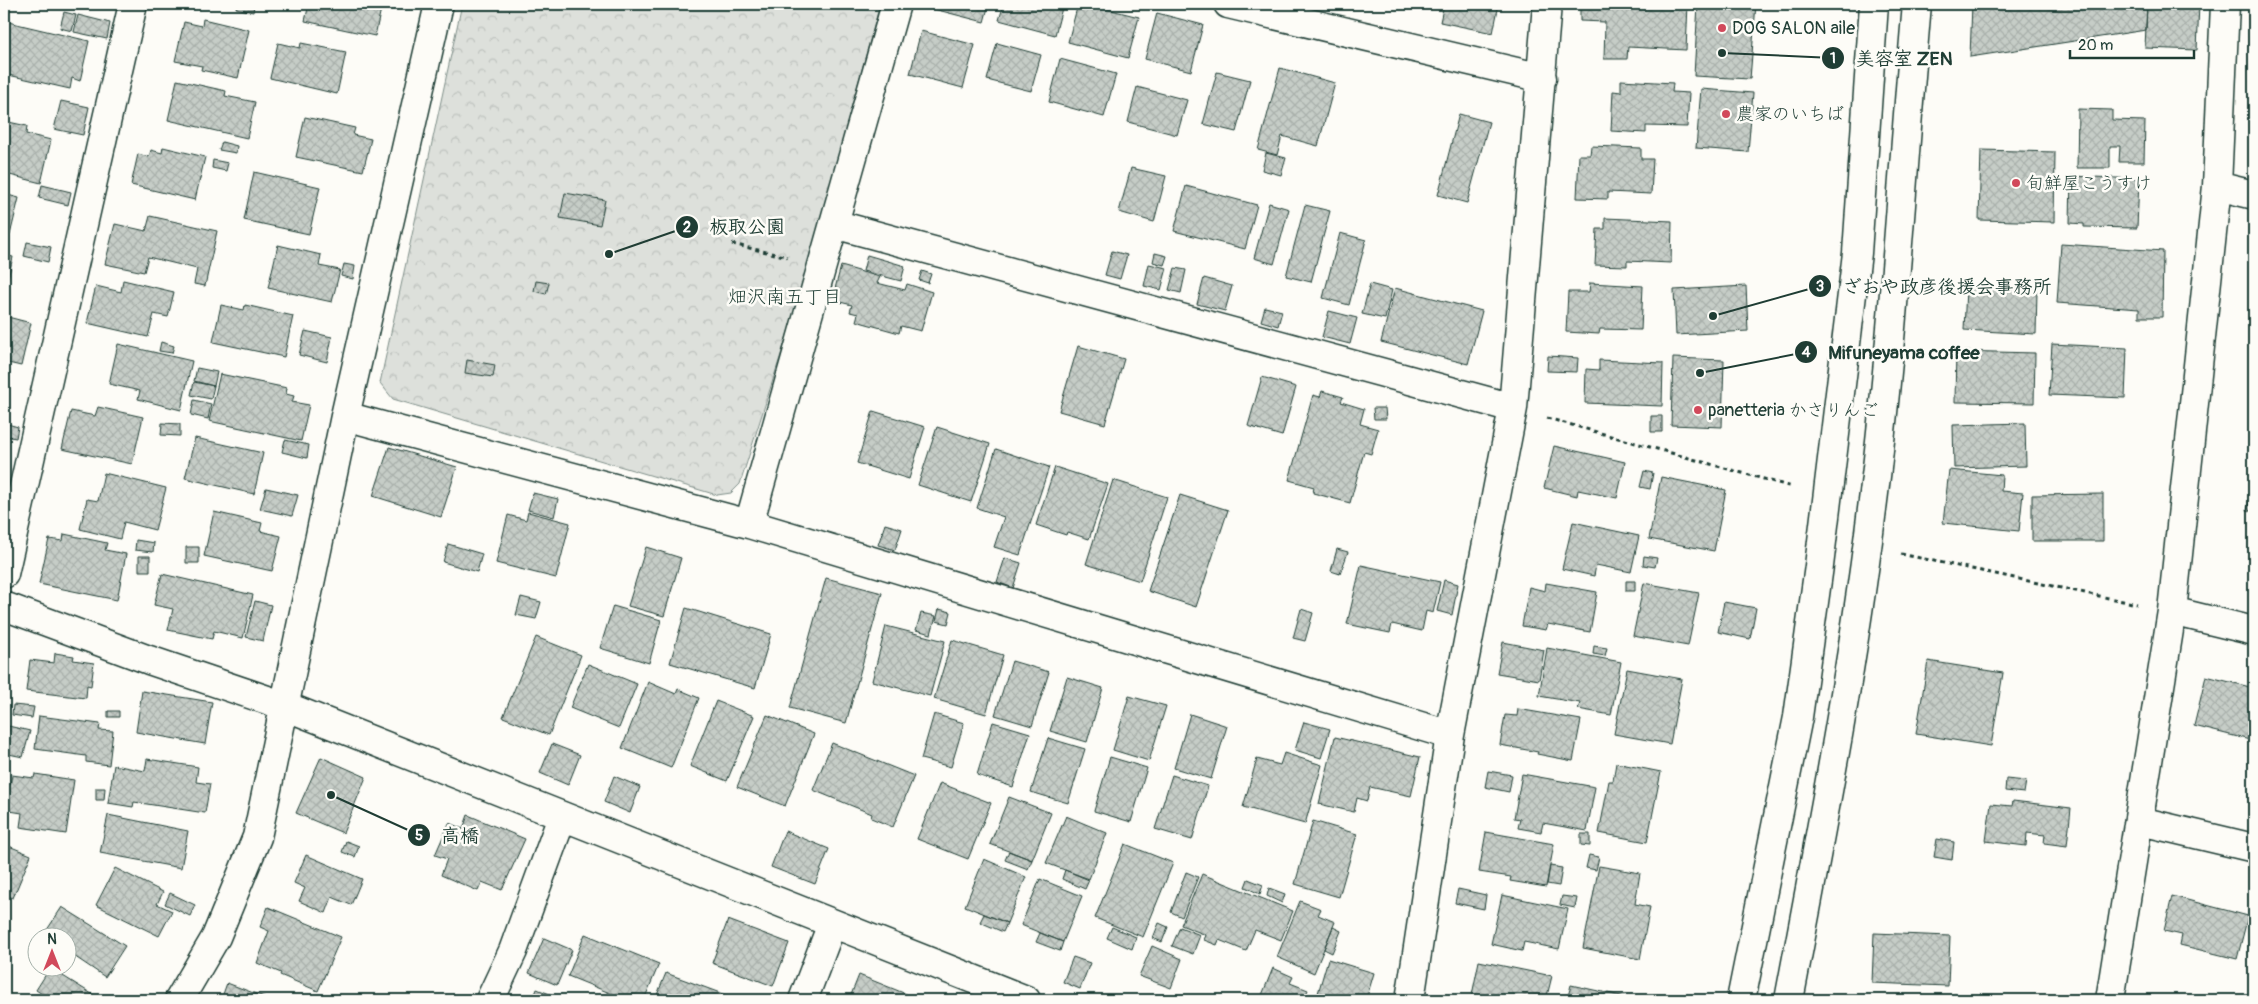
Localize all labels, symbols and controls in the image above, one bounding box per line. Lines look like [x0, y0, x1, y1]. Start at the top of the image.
place label: DOG SALON aile [1732, 17, 1855, 40]
marker: DOG SALON aile [1716, 22, 1728, 34]
scale bar [2070, 28, 2194, 60]
text: 20 m [2078, 36, 2113, 55]
callout: 美容室 ZEN [1820, 41, 1963, 75]
text: 美容室 ZEN [1855, 47, 1953, 71]
text: 1 [1830, 49, 1836, 68]
place label: 農家のいちば [1736, 103, 1844, 126]
marker: 農家のいちば [1720, 108, 1732, 120]
place label: 旬鮮屋こうすけ [2026, 172, 2152, 195]
marker: 旬鮮屋こうすけ [2010, 177, 2022, 189]
callout: 板取公園 [674, 210, 795, 244]
text: 板取公園 [709, 215, 785, 239]
text: 2 [683, 218, 691, 237]
callout: ざおや政彦後援会事務所 [1807, 269, 2061, 303]
text: ざおや政彦後援会事務所 [1842, 275, 2052, 299]
text: 3 [1816, 277, 1824, 296]
district label: 畑沢南五丁目 [728, 285, 842, 309]
callout: Mifuneyama coffee [1794, 335, 1990, 369]
text: Mifuneyama coffee [1828, 341, 1980, 365]
text: 4 [1802, 343, 1811, 362]
place label: panetteria かさりんご [1708, 399, 1879, 422]
marker: panetteria かさりんご [1692, 404, 1704, 416]
callout: 高橋 [406, 818, 489, 852]
text: 高橋 [441, 824, 479, 848]
text: 5 [415, 826, 423, 845]
north arrow [28, 926, 78, 976]
text: N [47, 931, 57, 948]

